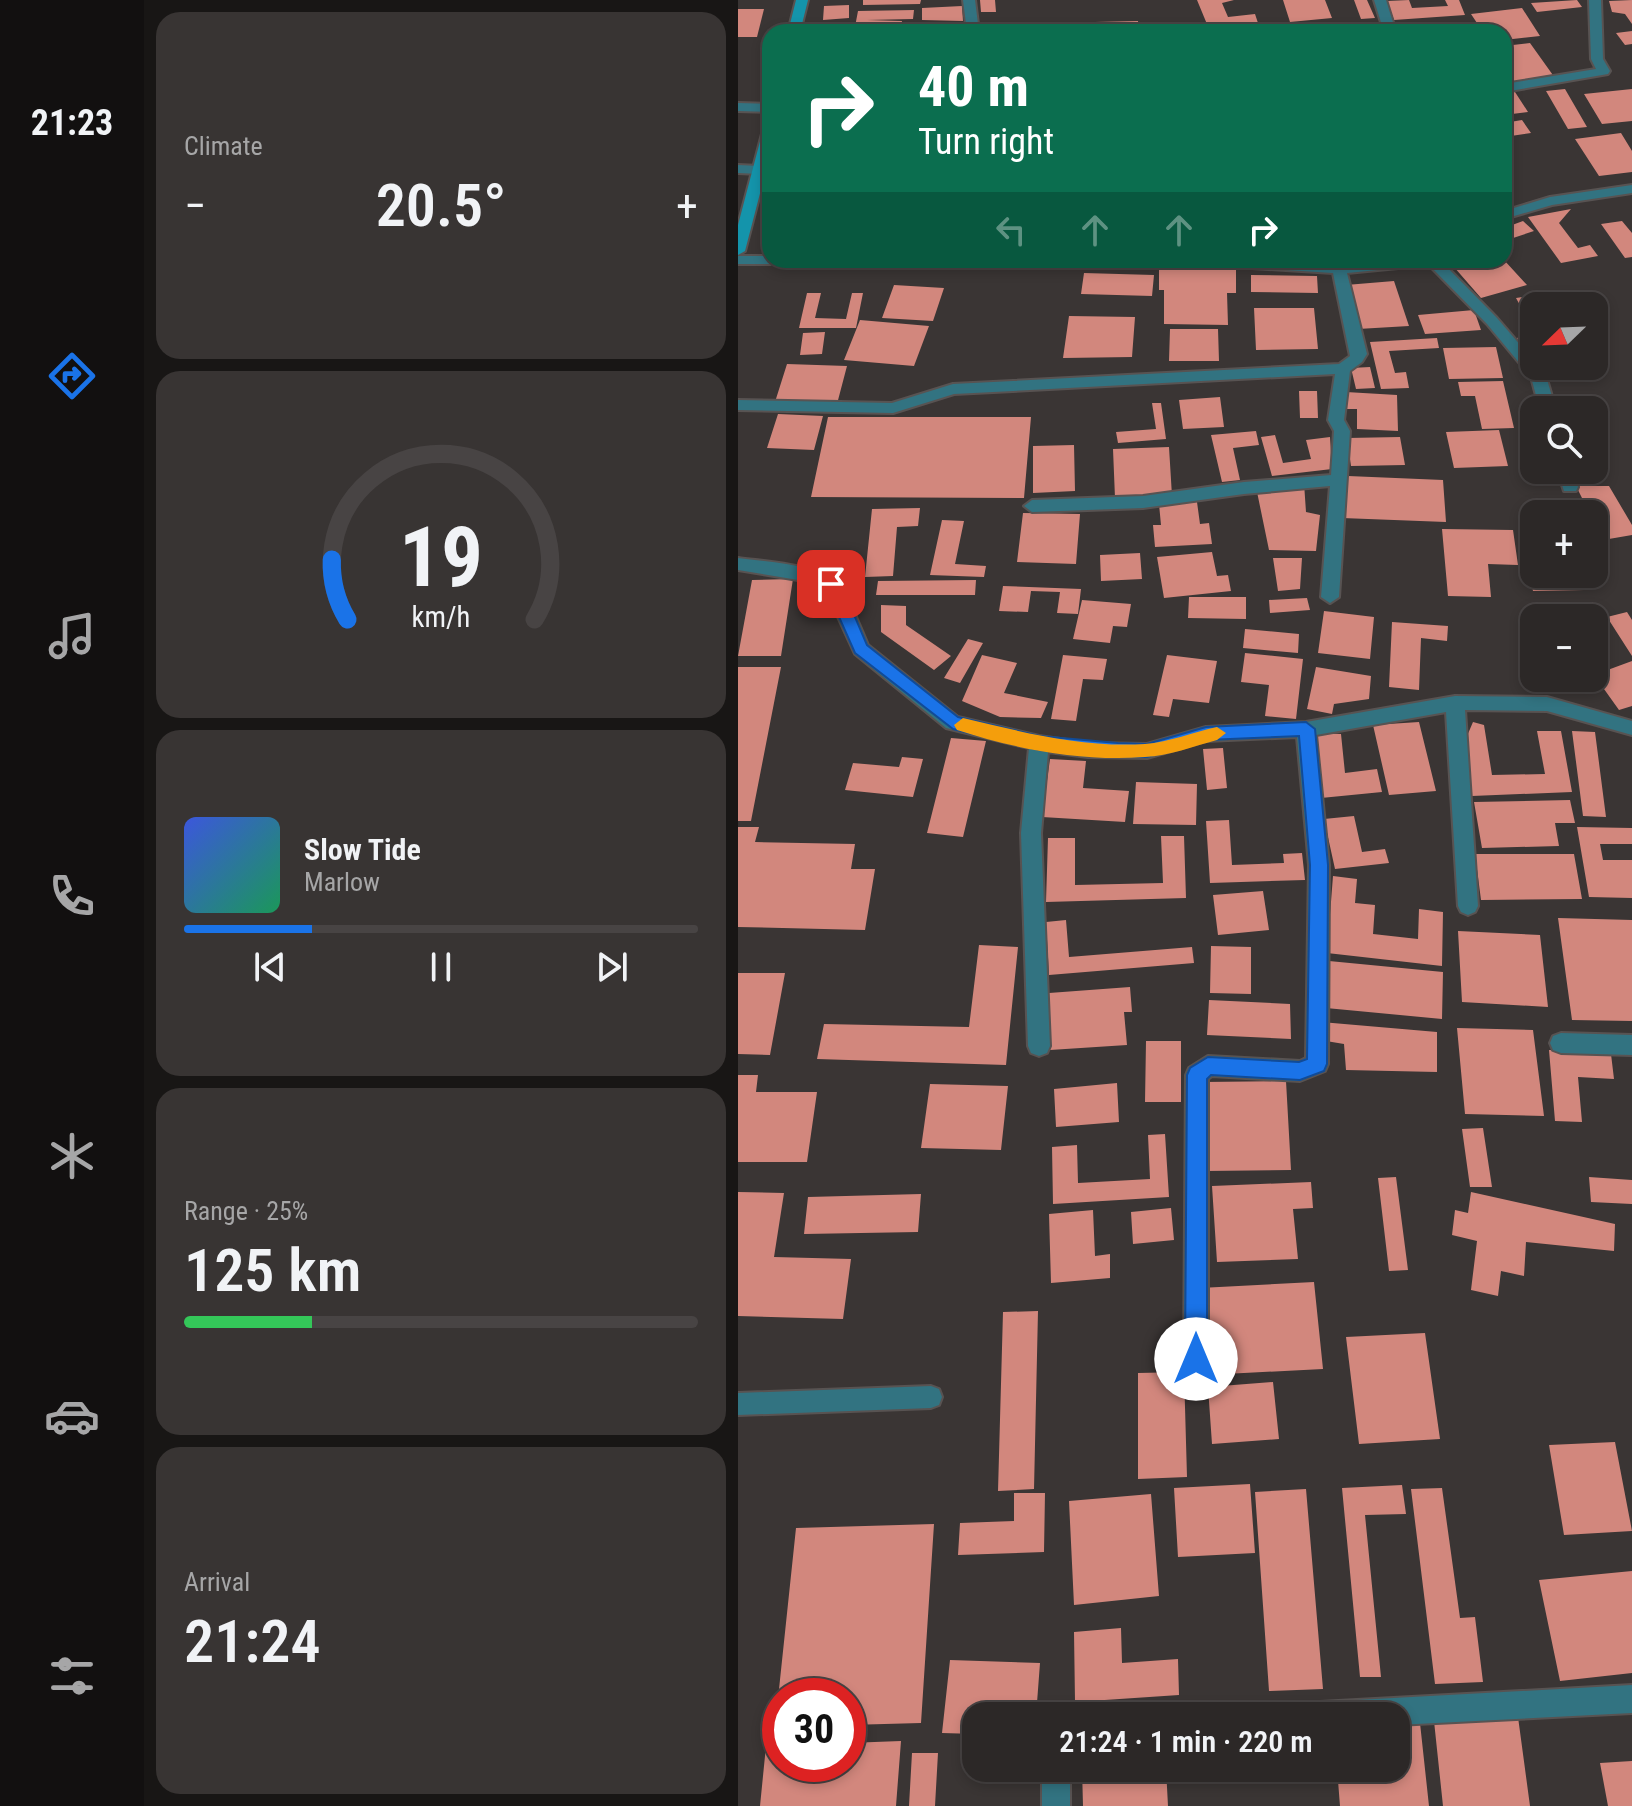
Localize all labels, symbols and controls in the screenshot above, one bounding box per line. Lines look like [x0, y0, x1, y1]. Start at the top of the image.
text: 40 m [918, 54, 1029, 120]
icon: right [786, 56, 890, 160]
text: 21:23 [31, 102, 113, 144]
text: Turn right [918, 121, 1054, 163]
text: Climate [184, 131, 263, 161]
text: 20.5° [376, 170, 506, 241]
text: − [184, 180, 206, 232]
text: + [676, 180, 698, 232]
icon: left [989, 208, 1033, 252]
icon: ahead [1073, 208, 1117, 252]
icon: ahead [1157, 208, 1201, 252]
icon: right [1241, 208, 1285, 252]
north arrow [1520, 292, 1608, 380]
map controls [1520, 292, 1608, 692]
icon: directions [44, 348, 100, 404]
button: search [1520, 396, 1608, 484]
button: + [1520, 500, 1608, 588]
text: 19 [399, 509, 483, 606]
pin [797, 550, 865, 618]
icon: arrive [809, 562, 853, 606]
text: km/h [412, 600, 470, 634]
button: − [1520, 604, 1608, 692]
icon: music [44, 608, 100, 664]
text: Slow Tide [304, 832, 421, 867]
text: Marlow [304, 867, 380, 897]
icon: phone [44, 868, 100, 924]
icon: previous [248, 945, 292, 989]
icon: pause [419, 945, 463, 989]
icon: next [590, 945, 634, 989]
icon: climate [44, 1128, 100, 1184]
text: Range · 25% [184, 1196, 308, 1226]
text: 125 km [184, 1235, 361, 1306]
position arrow [1154, 1317, 1238, 1401]
icon: car [44, 1388, 100, 1444]
text: Arrival [184, 1567, 250, 1597]
text: 21:24 [184, 1606, 321, 1677]
icon: filters [44, 1648, 100, 1704]
speed limit sign: 30 [762, 1678, 866, 1782]
text: 21:24 · 1 min · 220 m [1059, 1724, 1313, 1759]

